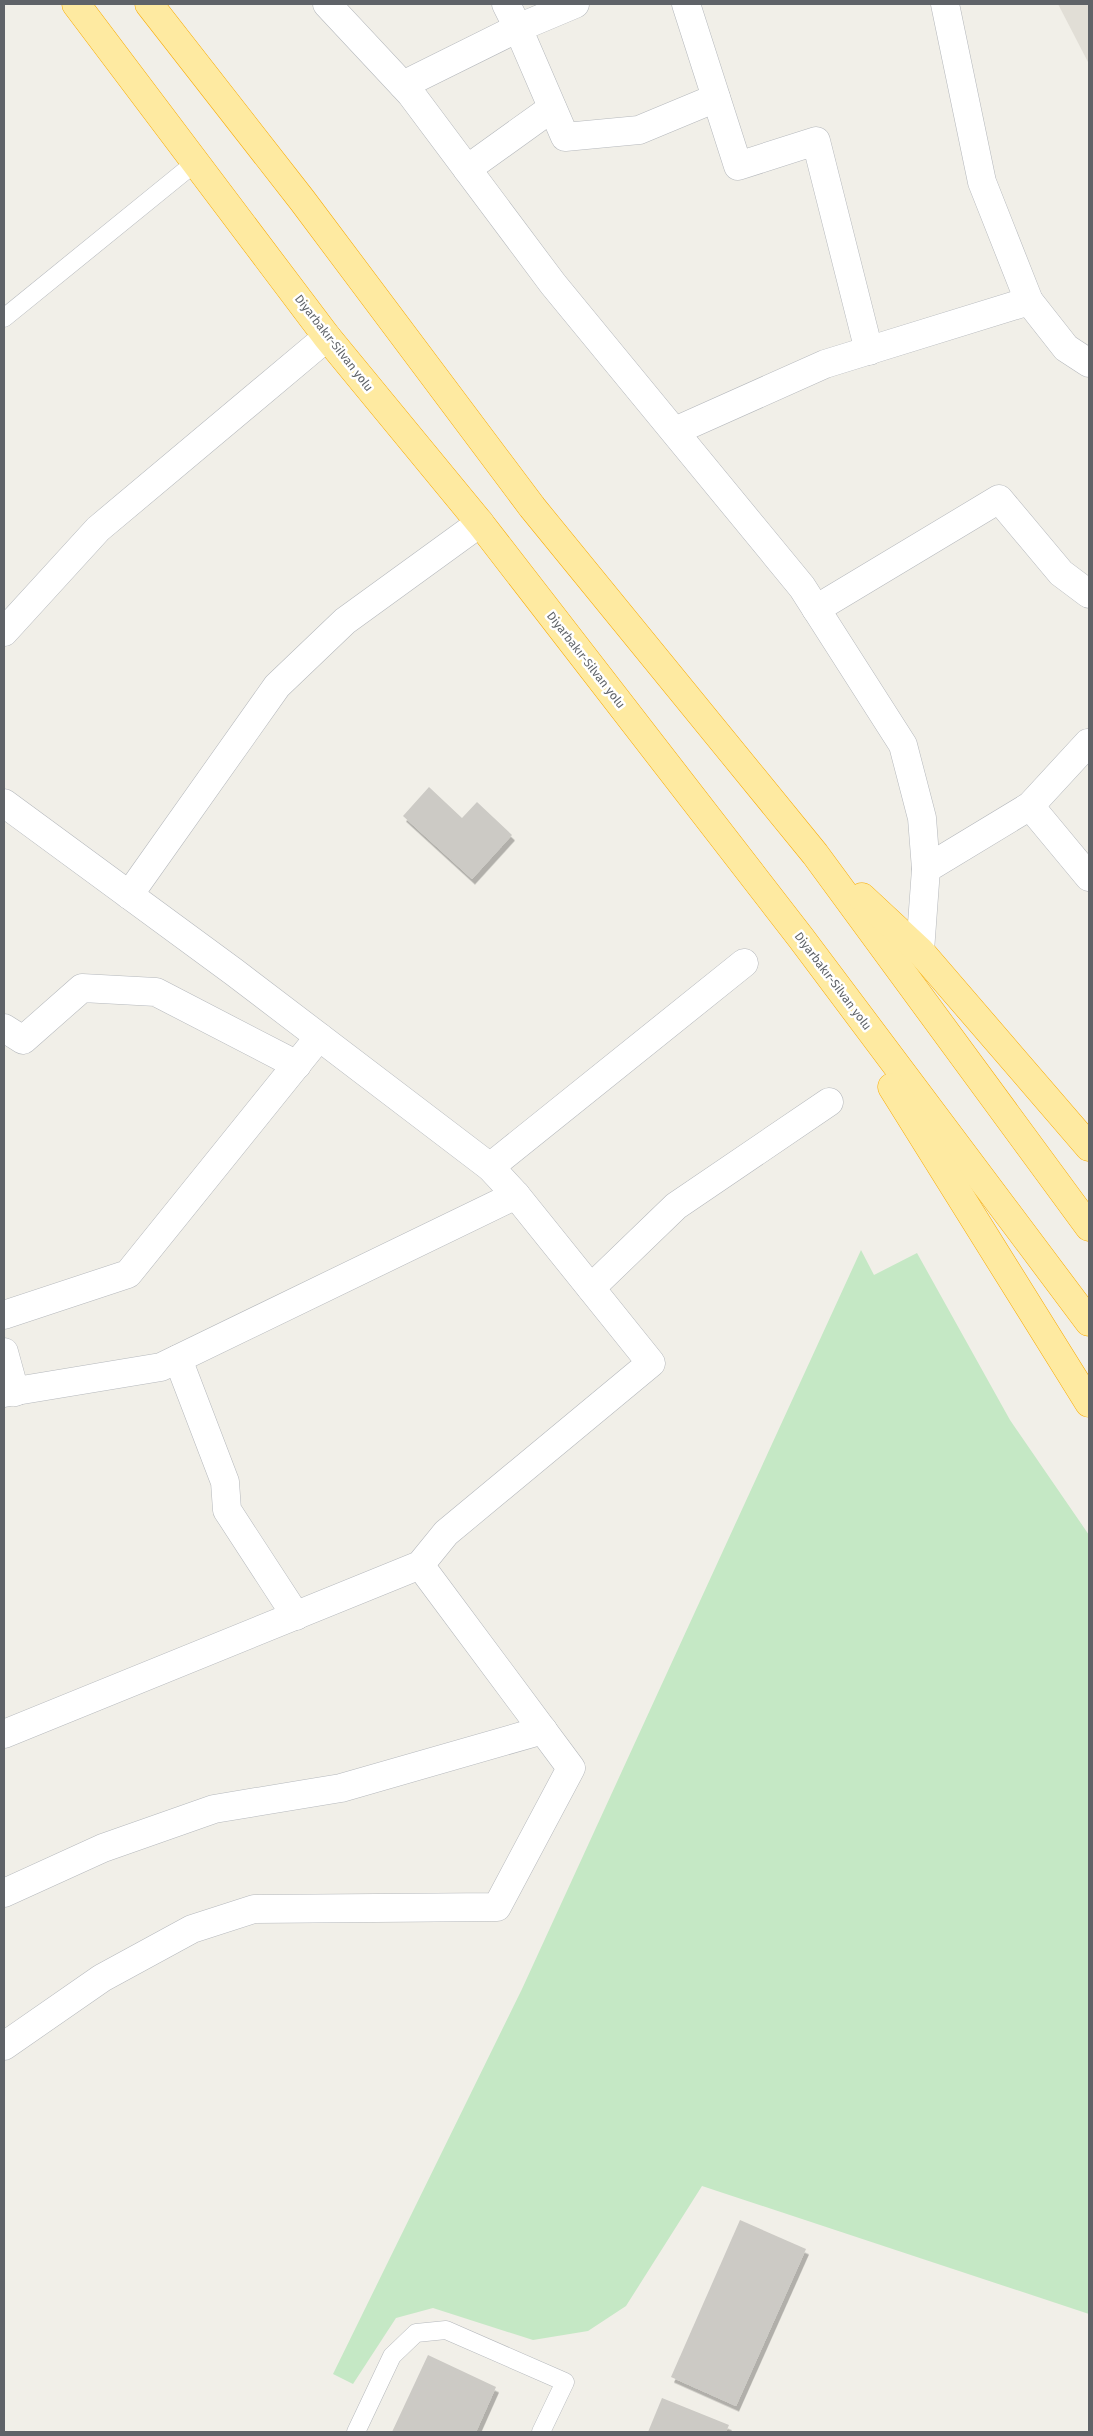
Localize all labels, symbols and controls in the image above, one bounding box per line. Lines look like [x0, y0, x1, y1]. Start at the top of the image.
street label: Diyarbakır-Silvan yolu [292, 292, 376, 394]
street label: Diyarbakır-Silvan yolu [544, 609, 628, 711]
street label: Diyarbakır-Silvan yolu [792, 929, 874, 1033]

